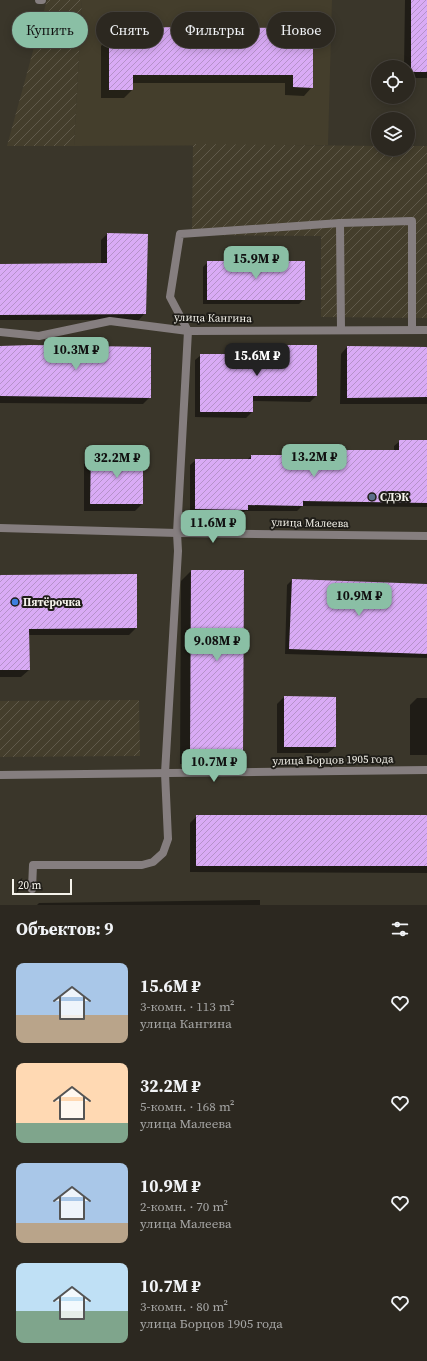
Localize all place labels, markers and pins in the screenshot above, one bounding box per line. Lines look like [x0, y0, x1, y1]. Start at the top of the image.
pin: 15.9M ₽ [219, 246, 293, 280]
pin: 10.3M ₽ [39, 337, 113, 371]
pin: 15.6M ₽ [220, 343, 294, 377]
pin: 13.2M ₽ [277, 444, 351, 478]
pin: 32.2M ₽ [80, 445, 154, 479]
place label: СДЭК [380, 490, 409, 505]
marker: СДЭК [367, 492, 377, 502]
pin: 11.6M ₽ [176, 510, 250, 544]
pin: 10.9M ₽ [322, 583, 396, 617]
place label: Пятёрочка [23, 595, 81, 610]
marker: Пятёрочка [10, 597, 20, 607]
pin: 9.08M ₽ [180, 628, 254, 662]
pin: 10.7M ₽ [177, 749, 251, 783]

